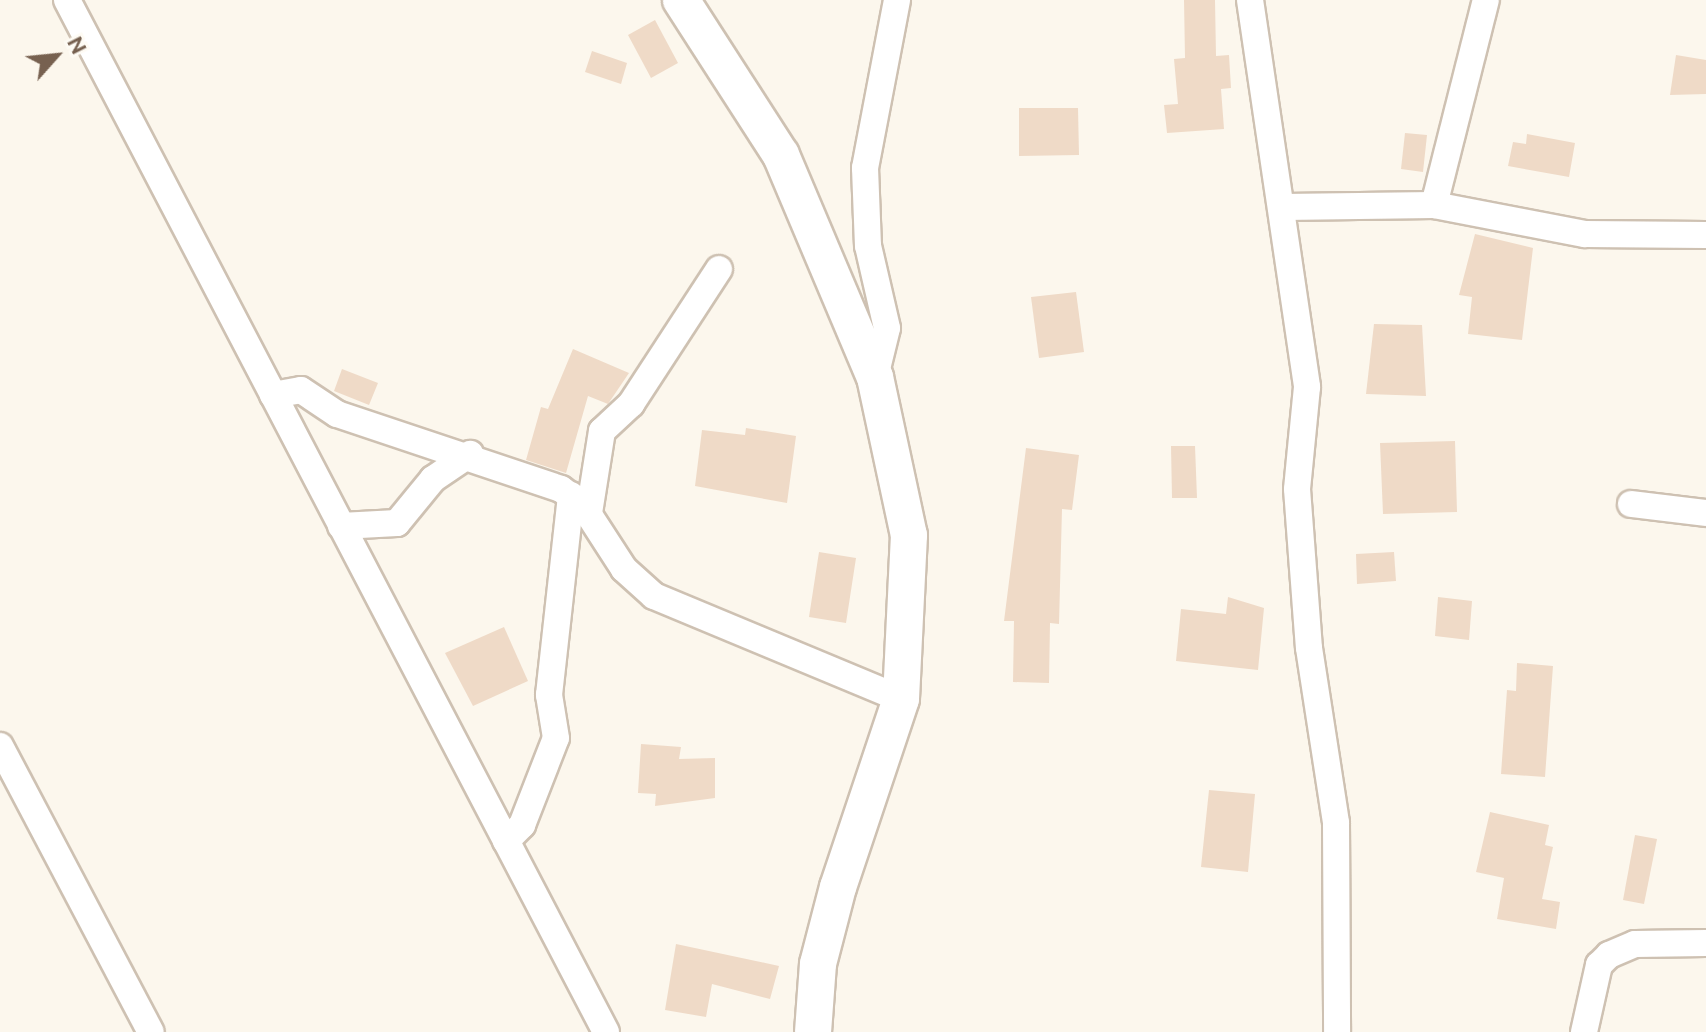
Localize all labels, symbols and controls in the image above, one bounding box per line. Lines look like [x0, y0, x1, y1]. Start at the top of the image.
north arrow [16, 16, 96, 96]
text: N [63, 32, 93, 58]

